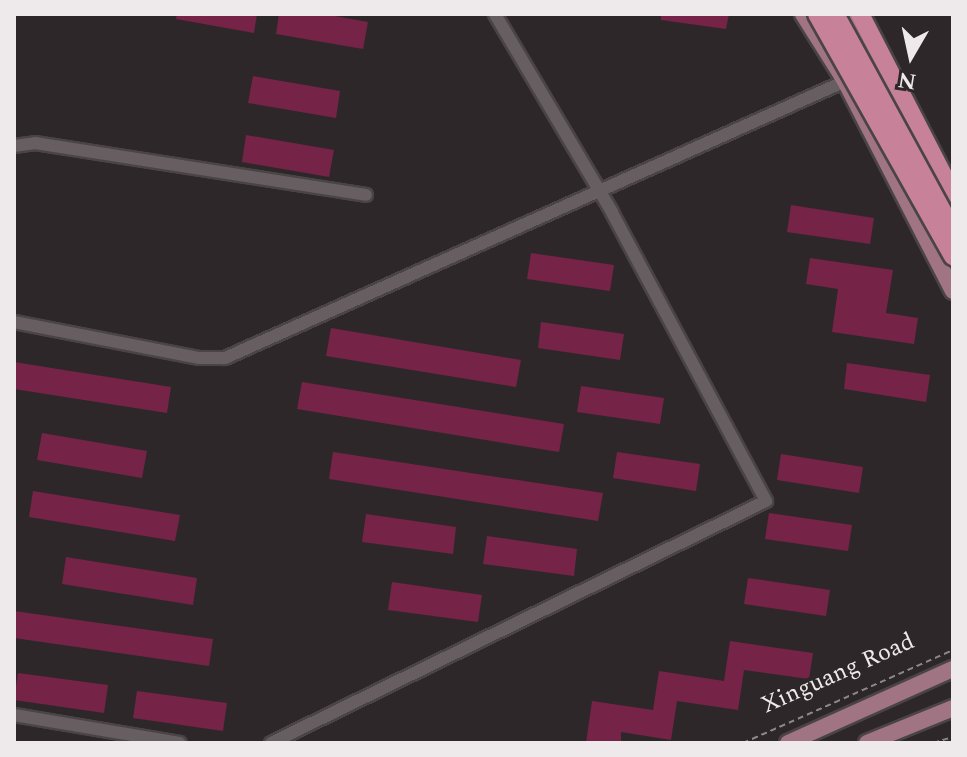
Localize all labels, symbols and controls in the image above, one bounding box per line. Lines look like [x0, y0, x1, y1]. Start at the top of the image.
north arrow [871, 16, 951, 96]
text: N [896, 62, 919, 98]
street label: Xinguang Road [757, 627, 919, 721]

